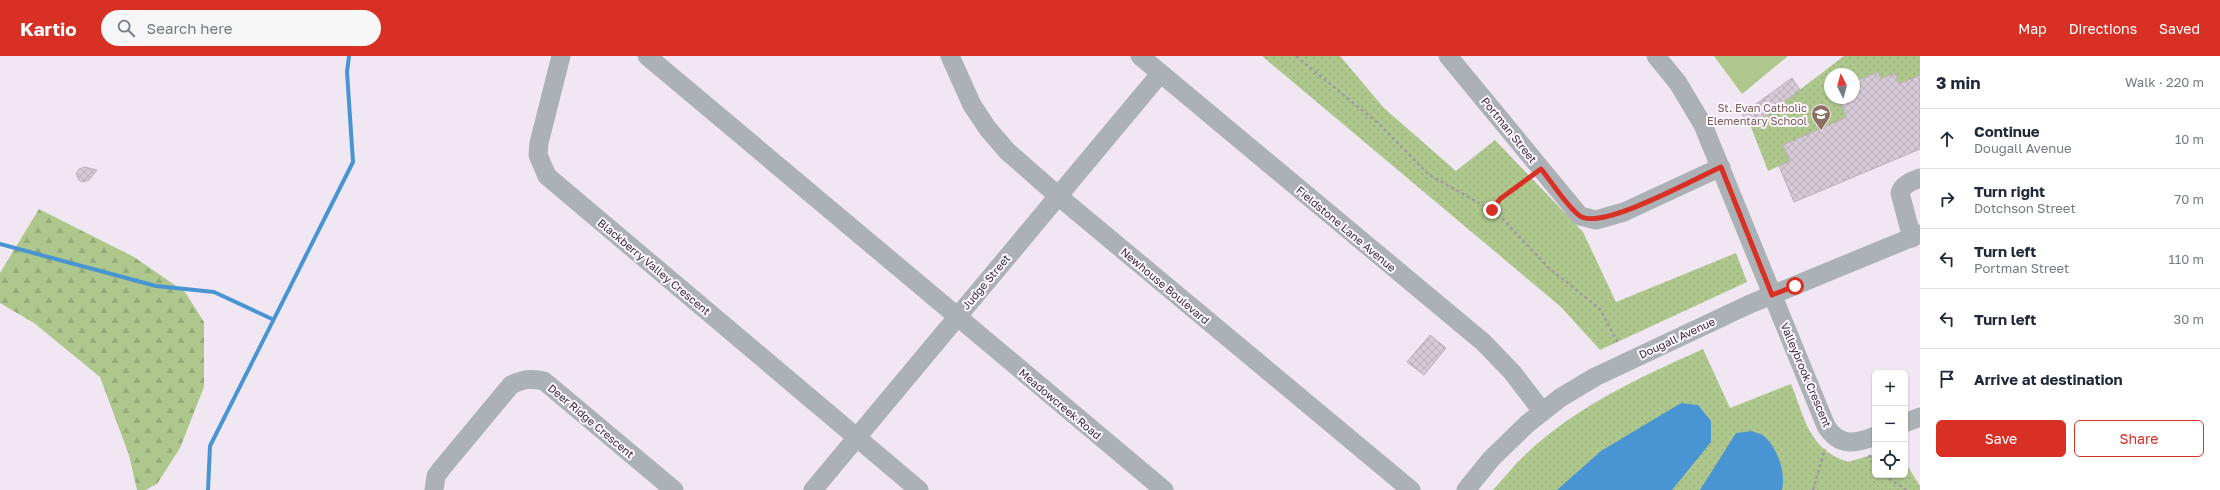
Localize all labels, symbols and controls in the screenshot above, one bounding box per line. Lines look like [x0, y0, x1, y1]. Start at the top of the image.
search box [101, 10, 381, 46]
text: Kartio [20, 17, 77, 40]
icon: search [115, 17, 137, 39]
text: Search here [147, 19, 233, 37]
text: Map [2018, 20, 2047, 37]
text: Directions [2069, 20, 2137, 37]
text: Saved [2159, 20, 2200, 37]
north arrow [1824, 68, 1860, 104]
text: 3 min [1936, 72, 1980, 93]
text: Walk · 220 m [2125, 74, 2204, 90]
street label: Portman Street [1479, 94, 1540, 165]
place label: St. Evan Catholic Elementary School [1707, 101, 1807, 127]
school or university icon: St. Evan Catholic Elementary School [1810, 103, 1832, 131]
text: Continue [1974, 122, 2040, 140]
icon: ahead [1936, 128, 1958, 150]
text: 10 m [2175, 131, 2204, 147]
text: Dougall Avenue [1974, 140, 2072, 156]
text: Turn right [1974, 182, 2045, 200]
street label: Fieldstone Lane Avenue [1294, 183, 1399, 274]
icon: right [1936, 188, 1958, 210]
text: 70 m [2174, 191, 2204, 207]
text: Dotchson Street [1974, 200, 2076, 216]
route end [1483, 201, 1501, 219]
street label: Blackberry Valley Crescent [596, 216, 713, 317]
text: Turn left [1974, 242, 2036, 260]
street label: Newhouse Boulevard [1118, 245, 1212, 327]
icon: left [1936, 248, 1958, 270]
street label: Judge Street [959, 251, 1012, 312]
text: 110 m [2169, 251, 2204, 267]
text: Portman Street [1974, 260, 2069, 276]
route start [1786, 277, 1804, 295]
icon: left [1936, 308, 1958, 330]
text: Turn left [1974, 310, 2036, 328]
text: 30 m [2174, 311, 2204, 327]
street label: Dougall Avenue [1637, 314, 1717, 361]
street label: Valleybrook Crescent [1778, 320, 1834, 429]
street label: Meadowcreek Road [1017, 366, 1104, 442]
icon: arrive [1936, 368, 1958, 390]
map controls [1872, 370, 1908, 478]
button: + [1872, 370, 1908, 406]
text: Arrive at destination [1974, 370, 2123, 388]
street label: Deer Ridge Crescent [546, 381, 637, 460]
button: − [1872, 406, 1908, 442]
button: Save [1936, 420, 2066, 457]
button: Share [2074, 420, 2204, 457]
button: locate [1872, 442, 1908, 478]

